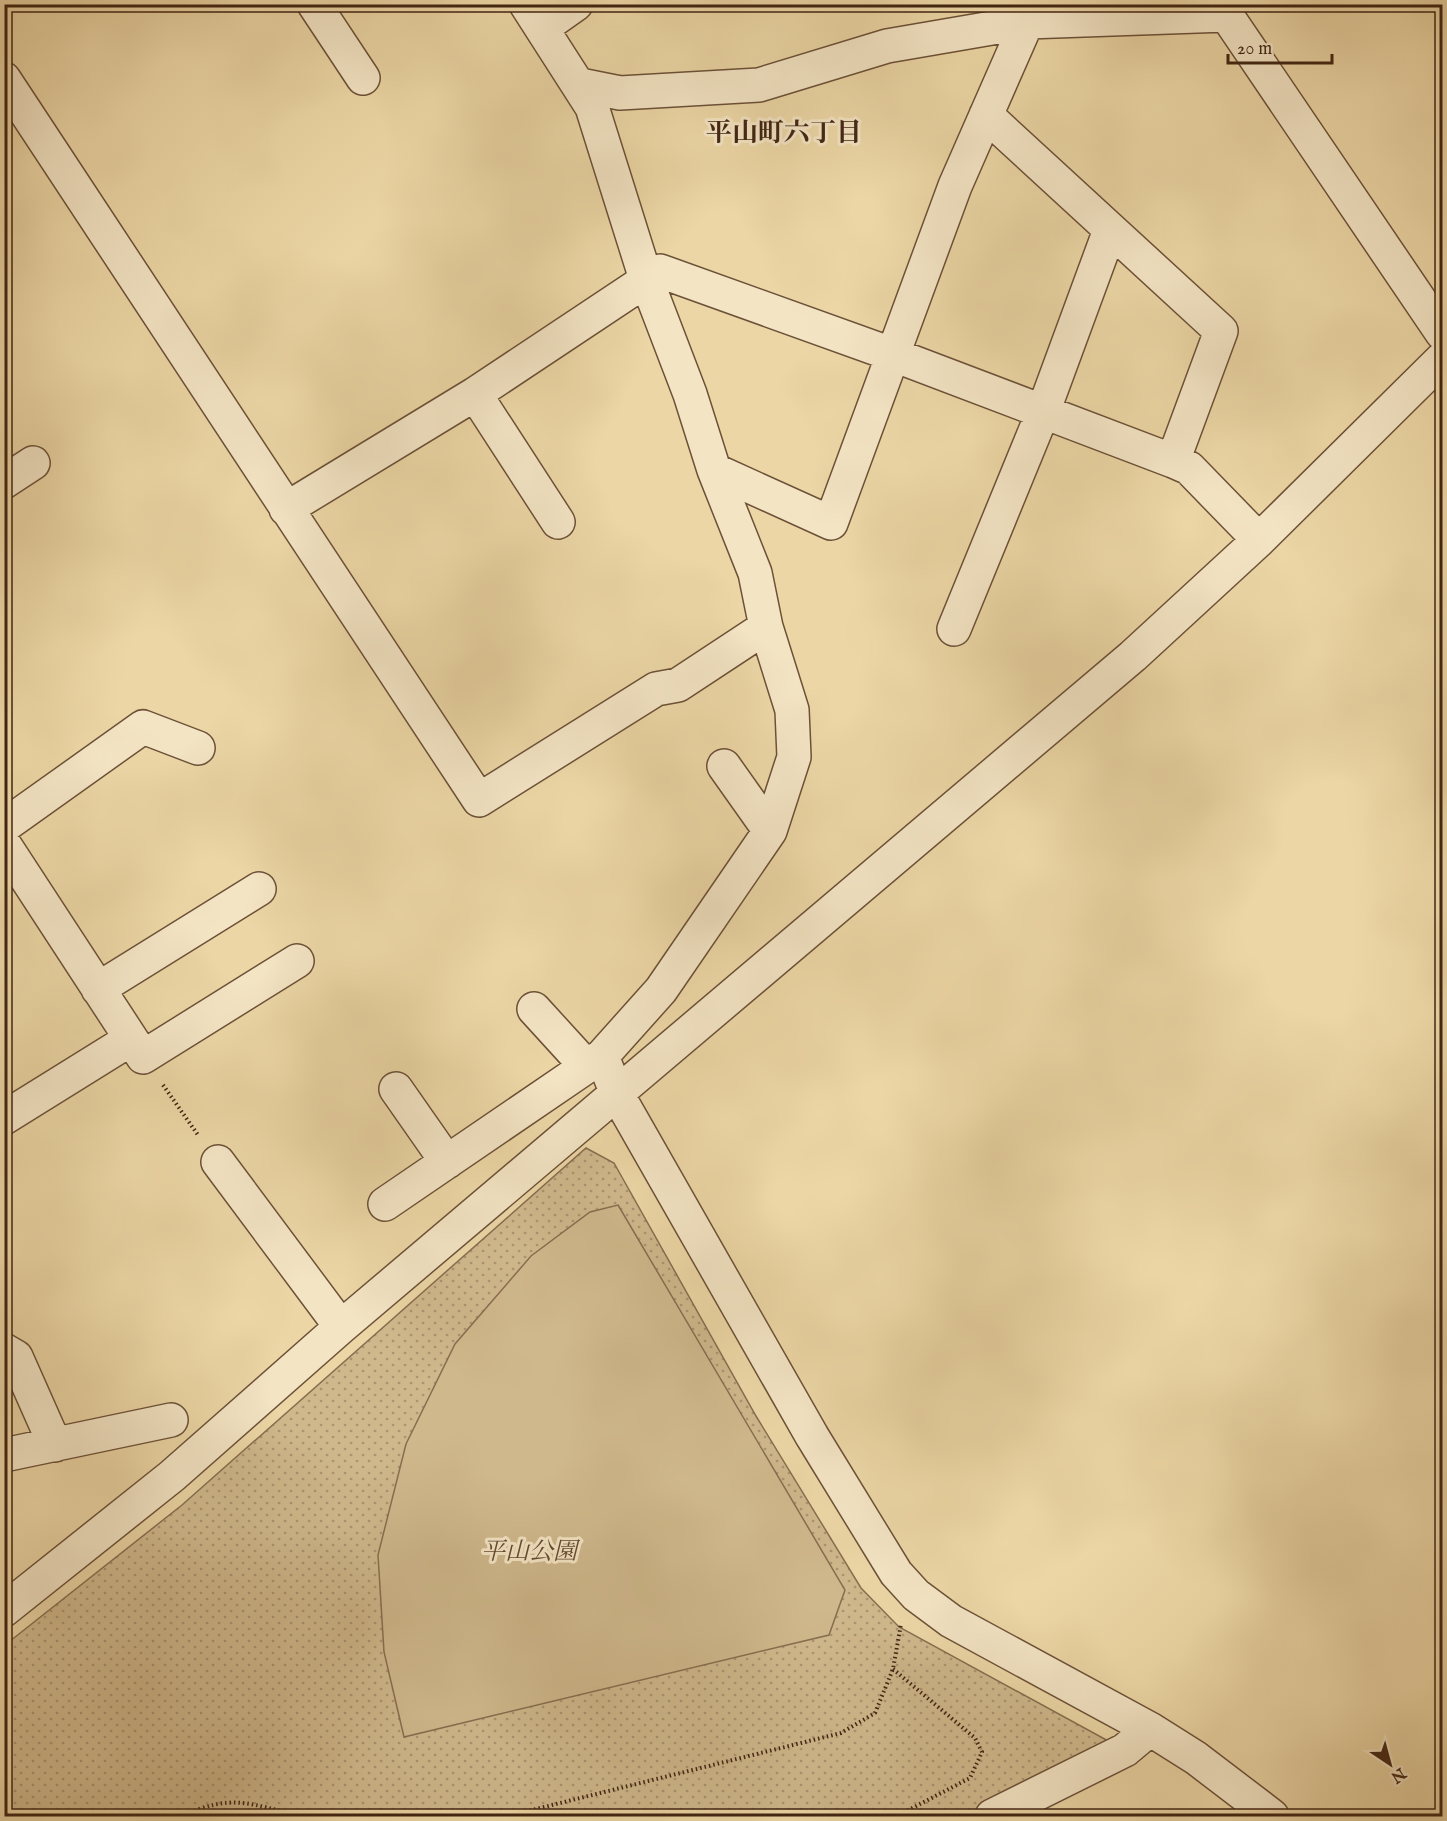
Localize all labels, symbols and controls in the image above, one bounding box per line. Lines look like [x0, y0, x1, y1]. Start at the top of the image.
scale bar [1228, 27, 1332, 65]
text: 20 m [1237, 38, 1272, 61]
district label: 平山町六丁目 [706, 117, 862, 150]
park label: 平山公園 [481, 1537, 581, 1568]
north arrow [1360, 1734, 1420, 1794]
text: N [1386, 1762, 1410, 1787]

